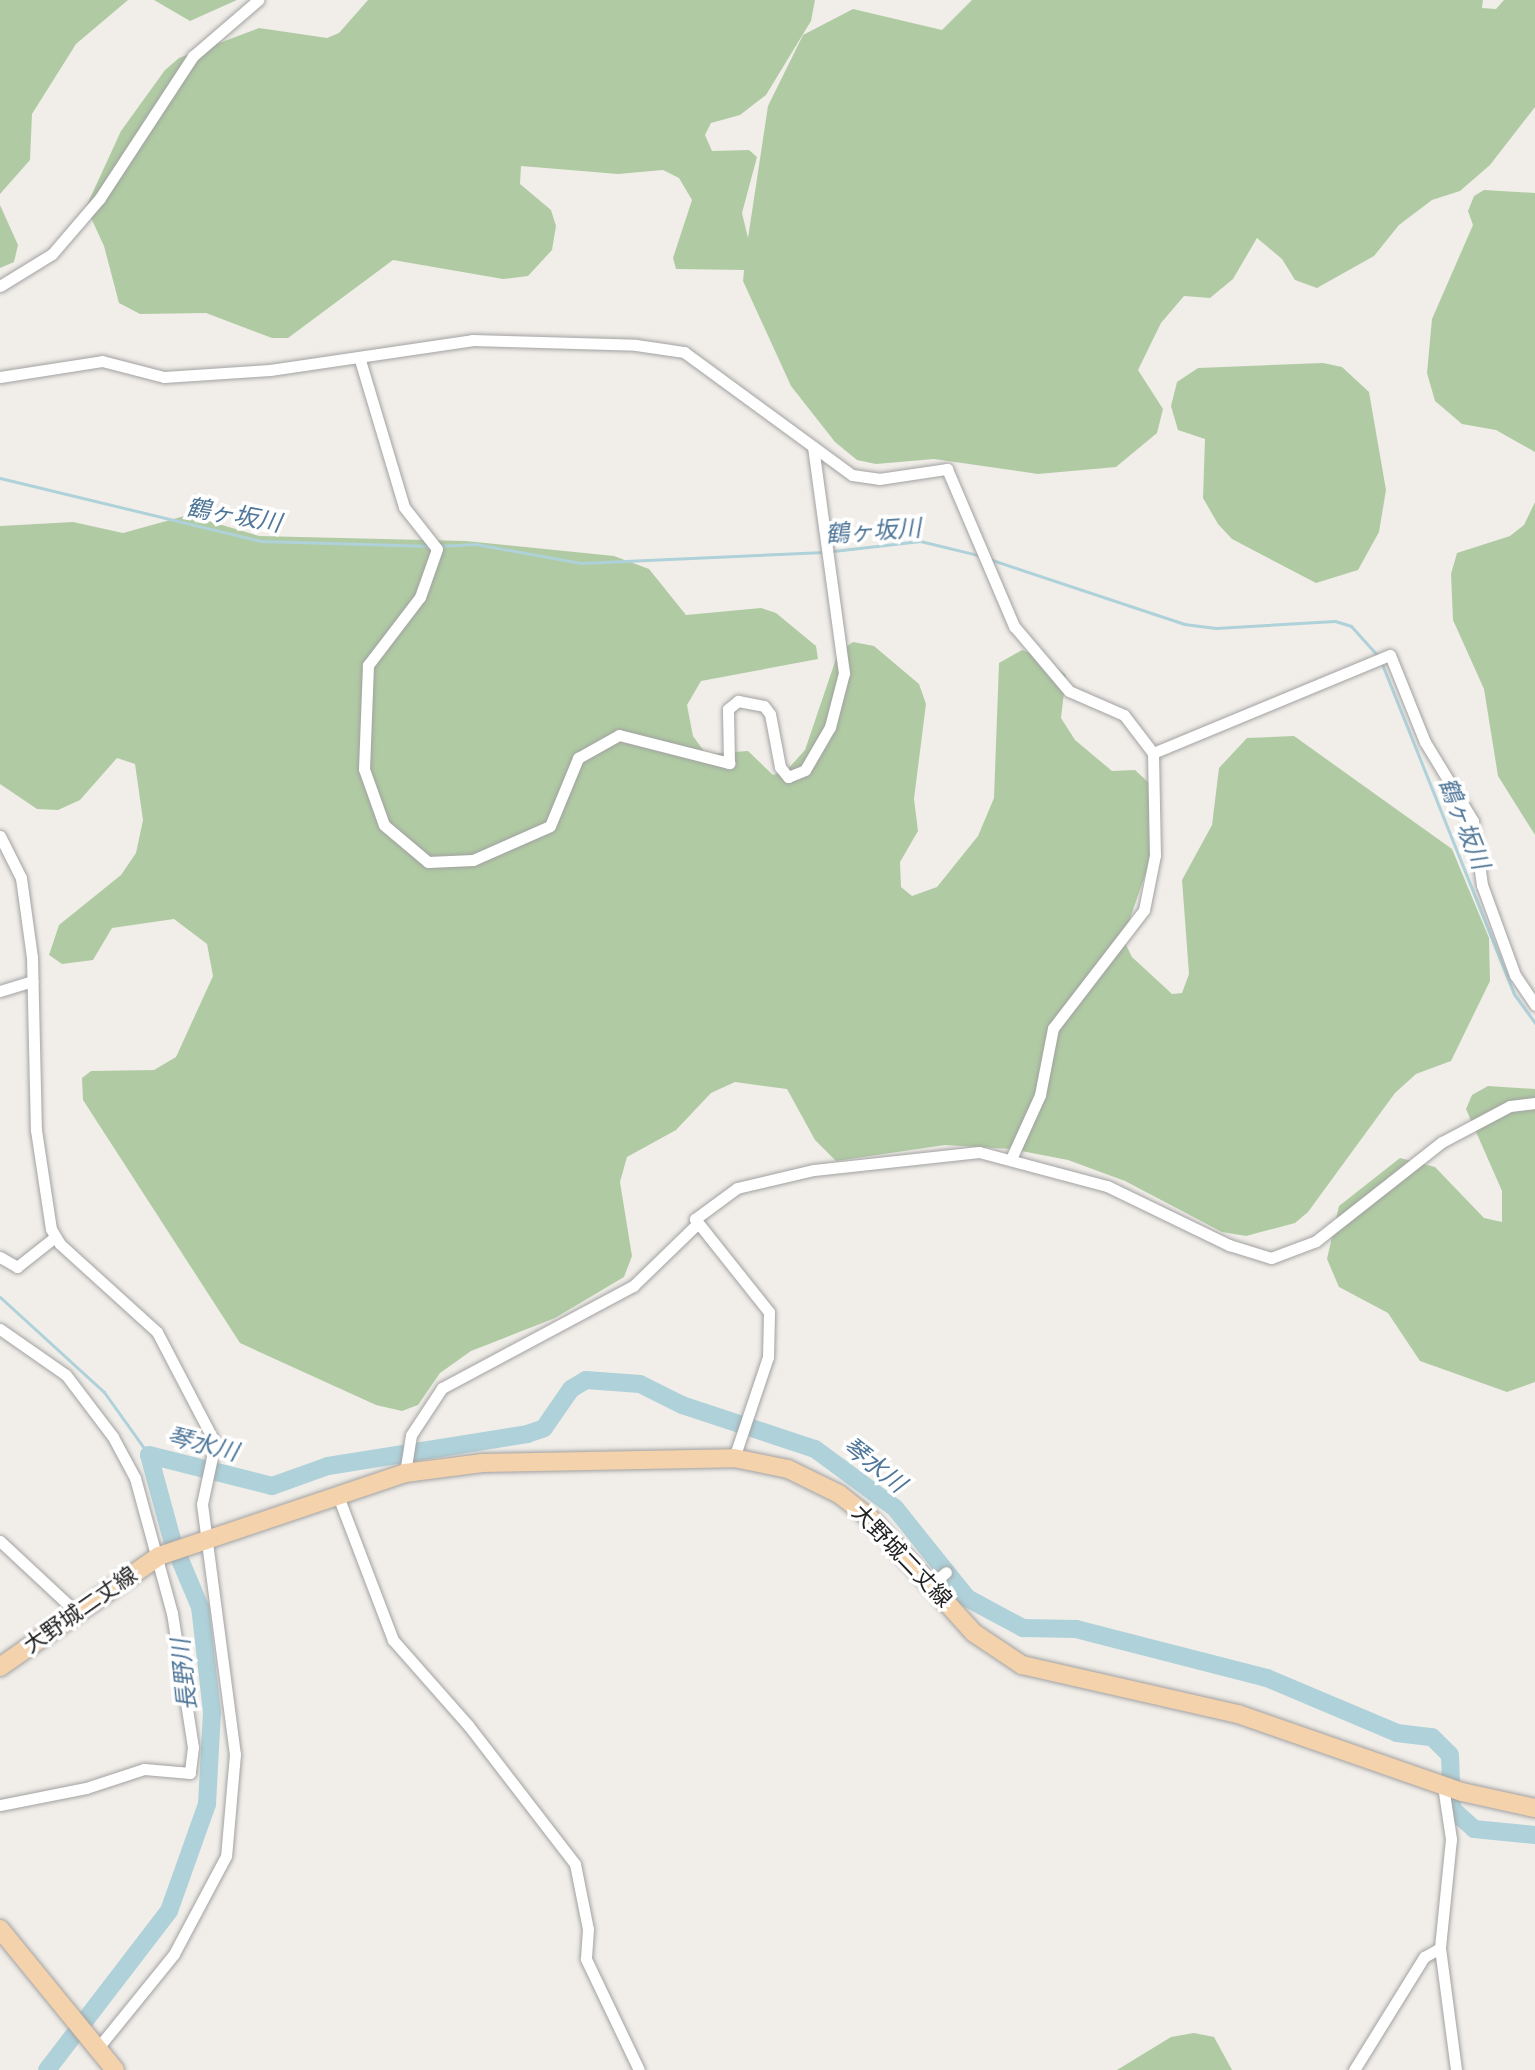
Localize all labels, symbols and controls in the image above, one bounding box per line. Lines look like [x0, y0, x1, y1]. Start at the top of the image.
water label: 鶴ヶ坂川 [184, 491, 284, 537]
water label: 鶴ヶ坂川 [824, 512, 922, 548]
water label: 鶴ヶ坂川 [1434, 773, 1496, 873]
water label: 琴水川 [165, 1420, 241, 1466]
water label: 琴水川 [838, 1430, 912, 1498]
street label: 大野城二丈線 [847, 1499, 957, 1613]
street label: 大野城二丈線 [18, 1561, 142, 1659]
water label: 長野川 [165, 1638, 201, 1712]

